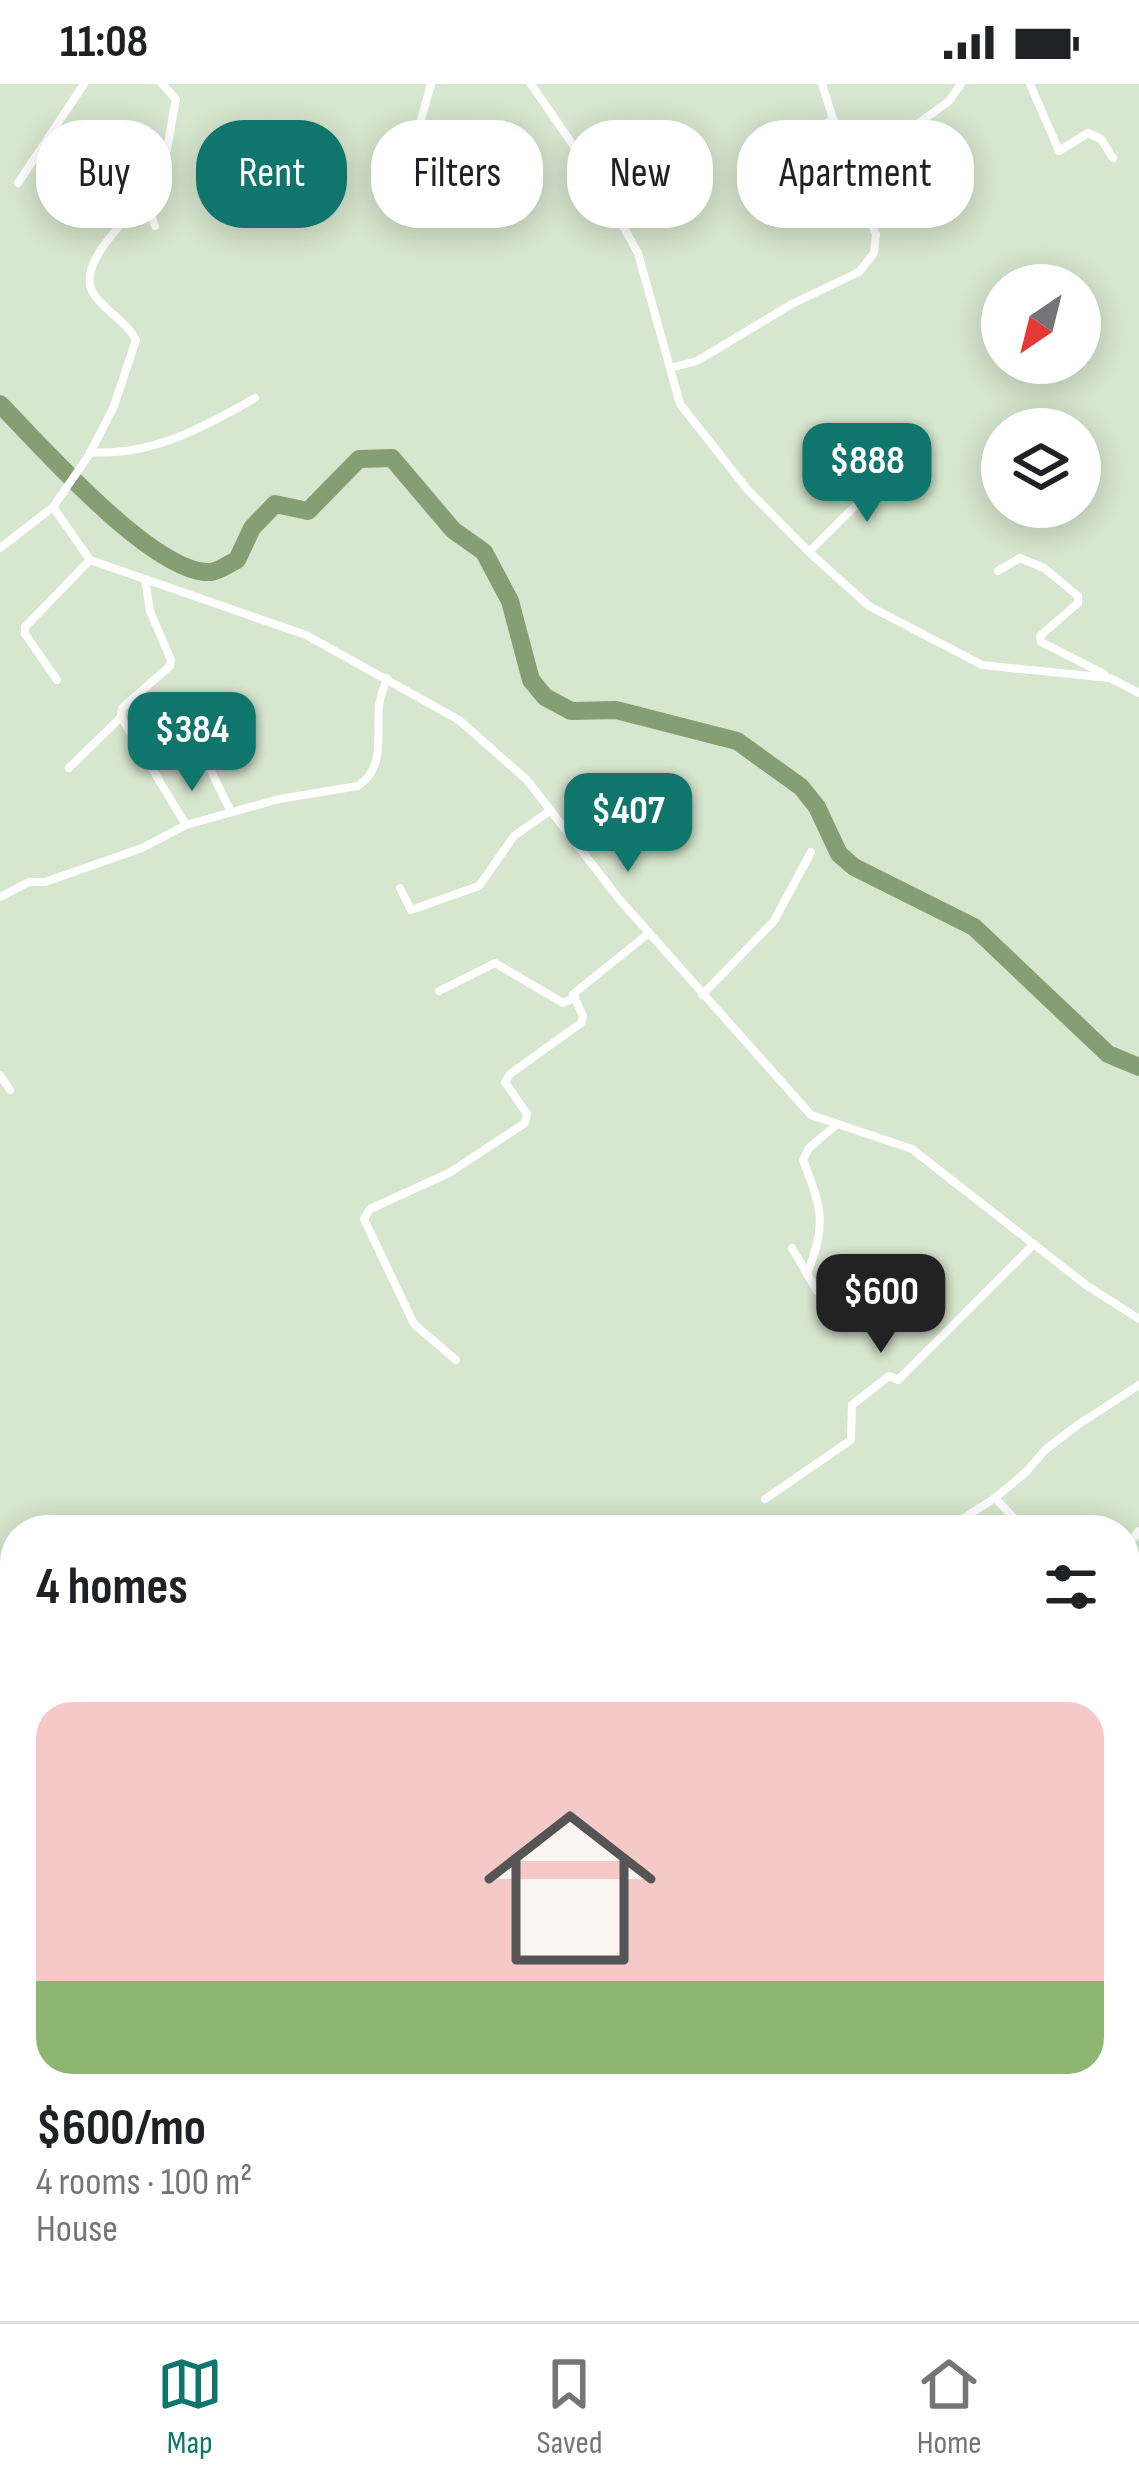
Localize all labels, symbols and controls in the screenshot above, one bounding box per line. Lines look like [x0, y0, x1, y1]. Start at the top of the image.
text: 11:08 [60, 15, 148, 70]
chip: Buy [36, 120, 172, 228]
chip: Rent [196, 120, 347, 228]
chip: Filters [371, 120, 543, 228]
chip: New [567, 120, 713, 228]
chip: Apartment [737, 120, 974, 228]
north arrow [981, 264, 1101, 384]
map controls [981, 264, 1101, 528]
button: layers [981, 408, 1101, 528]
pin: $888 [796, 423, 938, 525]
text: $888 [829, 438, 905, 485]
pin: $384 [121, 692, 263, 794]
text: $384 [155, 707, 229, 754]
pin: $407 [557, 773, 699, 875]
text: $407 [591, 788, 665, 835]
pin: $600 [810, 1254, 952, 1356]
text: $600 [843, 1269, 919, 1316]
icon: filters [1038, 1554, 1104, 1620]
text: 4 homes [36, 1557, 188, 1618]
icon: home [462, 1780, 678, 1996]
text: $600/mo [36, 2098, 206, 2159]
text: 4 rooms · 100 m² [36, 2159, 252, 2206]
text: House [36, 2206, 118, 2253]
tab: Map [157, 2351, 223, 2463]
tab: Saved [536, 2351, 603, 2463]
tab: Home [916, 2351, 982, 2463]

